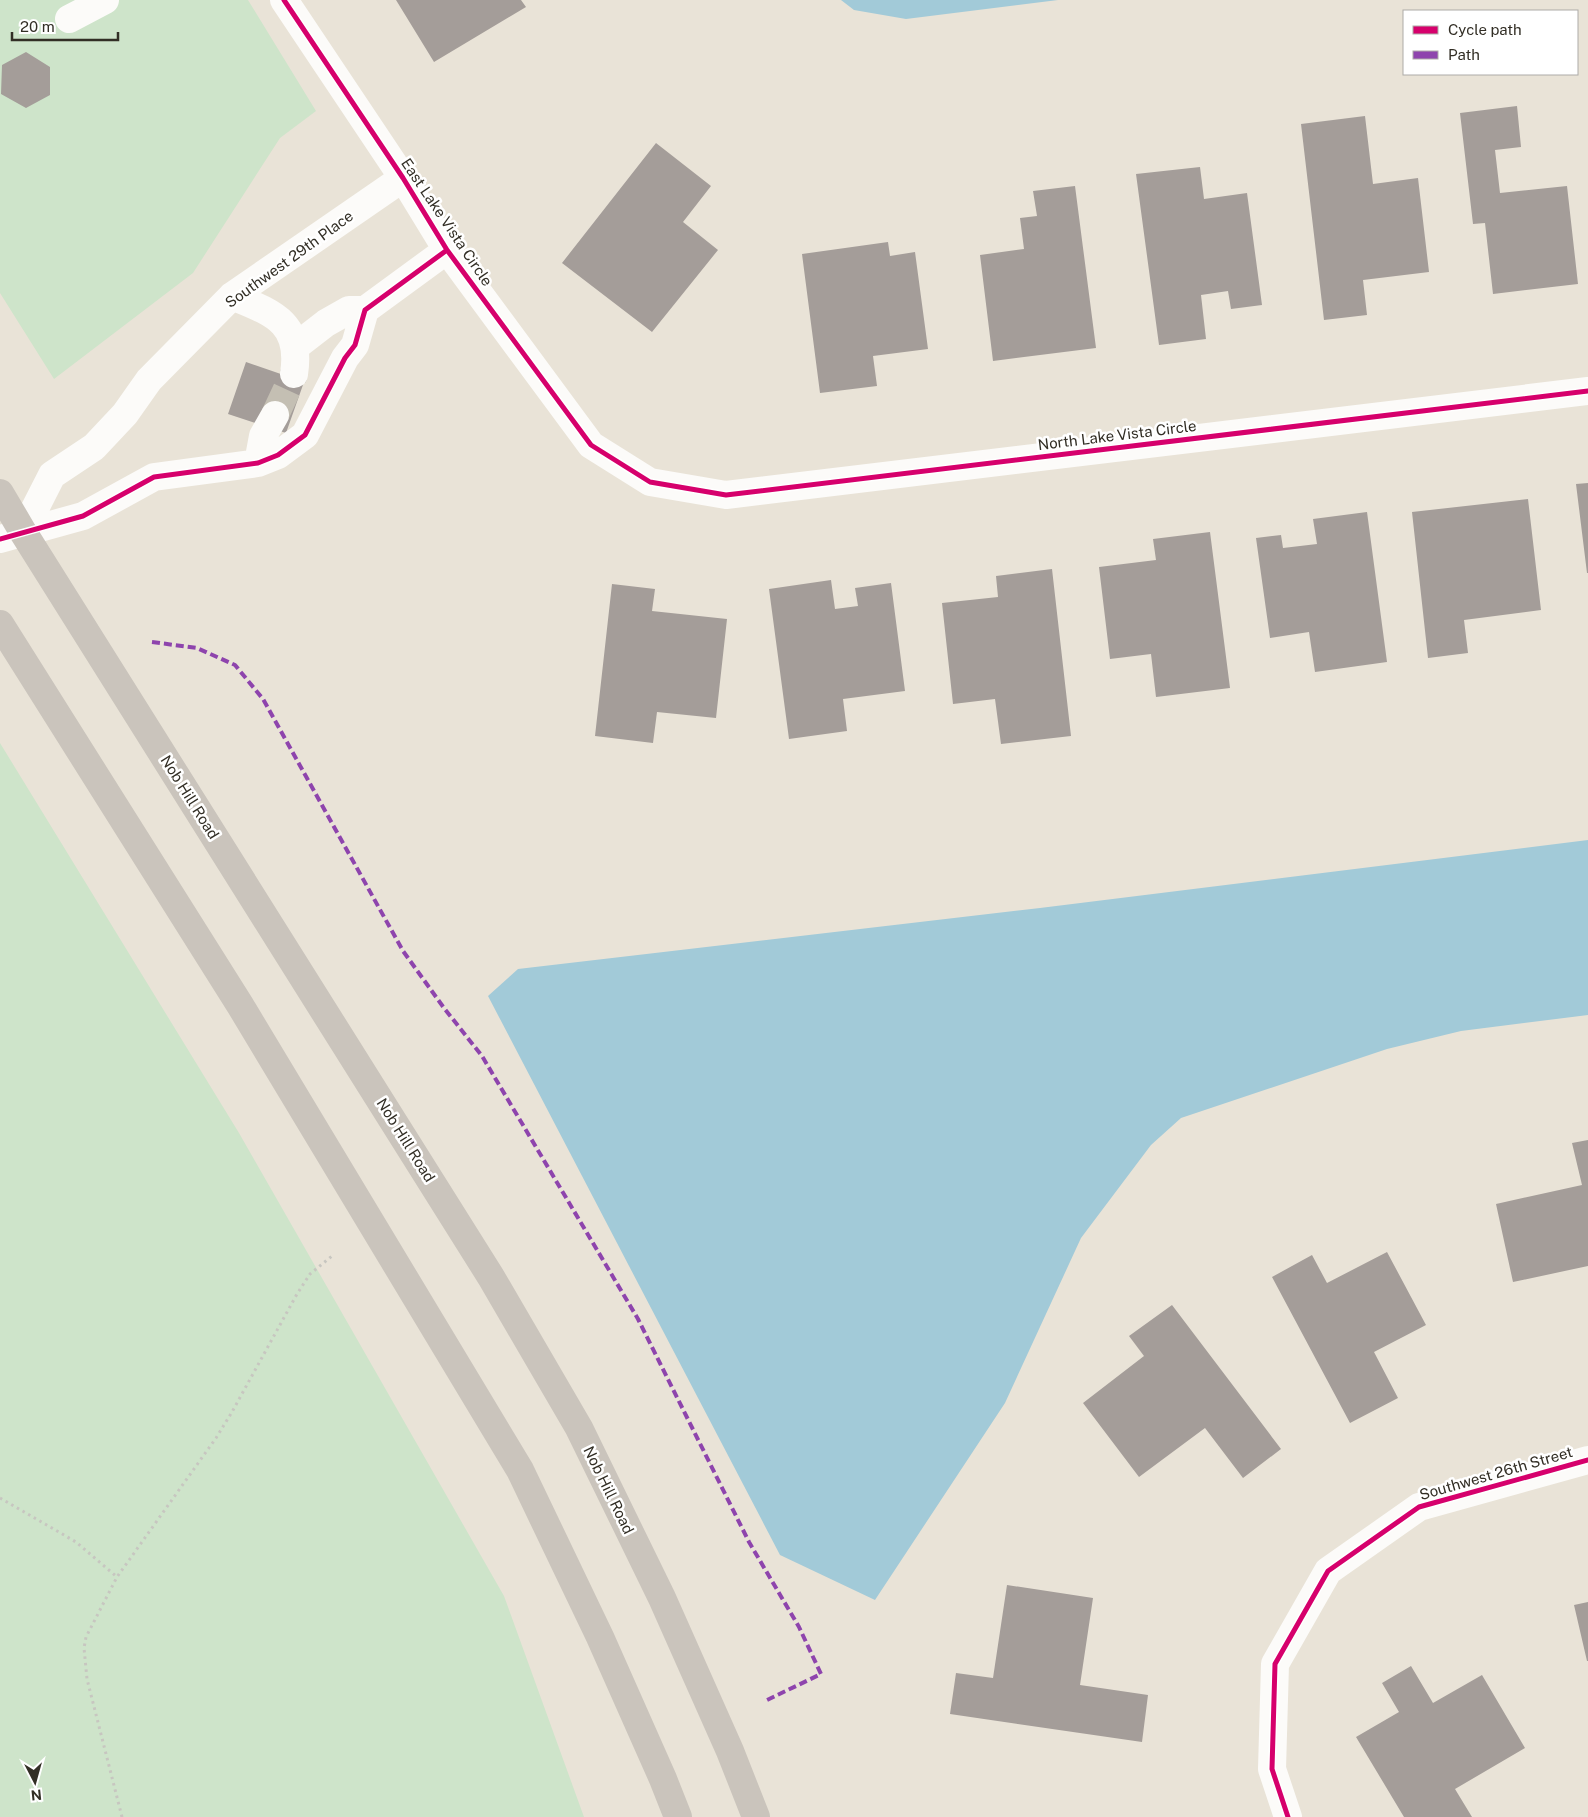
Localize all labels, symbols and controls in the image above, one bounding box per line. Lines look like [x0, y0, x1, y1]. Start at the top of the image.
scale bar [12, 10, 119, 42]
legend [1403, 10, 1578, 75]
text: 20 m [20, 18, 55, 35]
text: Cycle path [1448, 21, 1522, 38]
text: Path [1448, 46, 1480, 63]
street label: East Lake Vista Circle [398, 155, 496, 289]
street label: Southwest 29th Place [222, 207, 356, 311]
street label: North Lake Vista Circle [1037, 417, 1197, 453]
street label: Nob Hill Road [157, 752, 223, 842]
street label: Nob Hill Road [373, 1095, 439, 1185]
street label: Nob Hill Road [580, 1443, 638, 1537]
street label: Southwest 26th Street [1417, 1443, 1575, 1503]
north arrow [10, 1757, 60, 1807]
text: N [30, 1786, 43, 1803]

